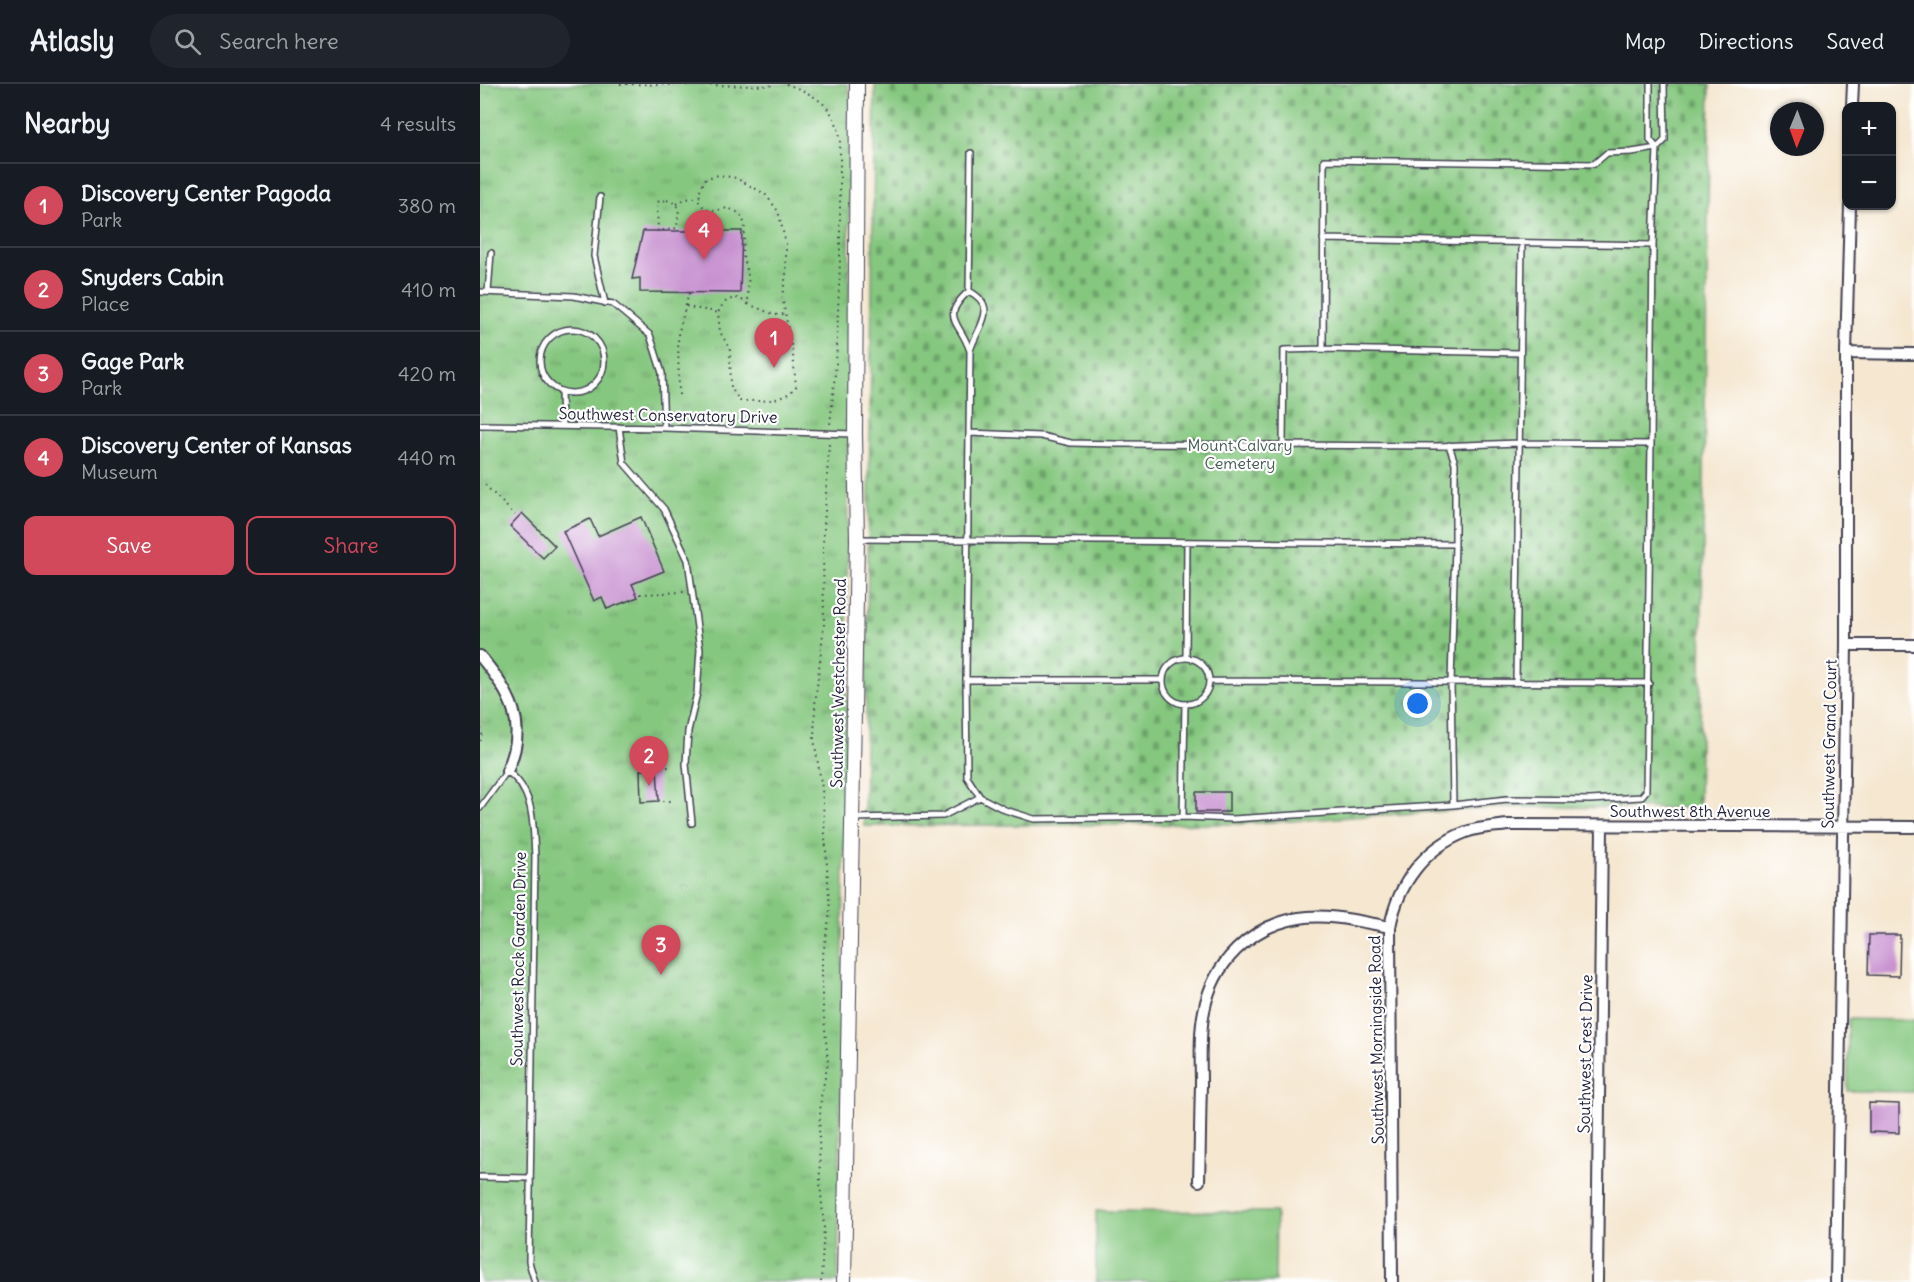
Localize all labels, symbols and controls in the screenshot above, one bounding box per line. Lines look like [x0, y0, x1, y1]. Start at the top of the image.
search box [150, 14, 570, 68]
text: Atlasly [30, 23, 114, 59]
icon: search [171, 25, 204, 58]
text: Search here [219, 27, 339, 55]
text: Map [1625, 28, 1666, 55]
text: Directions [1699, 28, 1793, 55]
text: Saved [1826, 28, 1884, 55]
north arrow [1770, 102, 1824, 156]
map controls [1842, 102, 1896, 210]
button: + [1842, 102, 1896, 156]
text: Nearby [24, 107, 110, 140]
text: 4 results [380, 111, 456, 136]
button: − [1842, 156, 1896, 210]
text: Discovery Center Pagoda [81, 179, 331, 207]
text: 1 [40, 193, 47, 218]
text: 380 m [398, 193, 456, 218]
text: Park [81, 207, 122, 232]
pin: 4 [684, 210, 724, 260]
text: Snyders Cabin [81, 263, 224, 291]
text: 2 [38, 277, 49, 302]
text: 410 m [401, 277, 456, 302]
text: Place [81, 291, 129, 316]
pin: 1 [754, 318, 794, 368]
text: Gage Park [81, 347, 184, 375]
text: 3 [38, 361, 49, 386]
text: 420 m [398, 361, 456, 386]
text: Park [81, 375, 122, 400]
street label: Southwest Conservatory Drive [558, 403, 778, 427]
text: Discovery Center of Kansas [81, 431, 352, 459]
park label: Mount Calvary Cemetery [1187, 435, 1293, 473]
text: 4 [38, 445, 49, 470]
text: 440 m [397, 445, 456, 470]
text: Museum [81, 459, 158, 484]
button: Save [24, 516, 234, 575]
button: Share [246, 516, 456, 575]
street label: Southwest Westchester Road [826, 578, 850, 788]
street label: Southwest Grand Court [1818, 658, 1840, 829]
your location [1403, 689, 1432, 718]
pin: 2 [630, 736, 668, 786]
street label: Southwest 8th Avenue [1610, 801, 1770, 821]
street label: Southwest Rock Garden Drive [506, 852, 530, 1066]
pin: 3 [642, 926, 681, 975]
street label: Southwest Morningside Road [1364, 935, 1388, 1145]
street label: Southwest Crest Drive [1574, 974, 1596, 1134]

